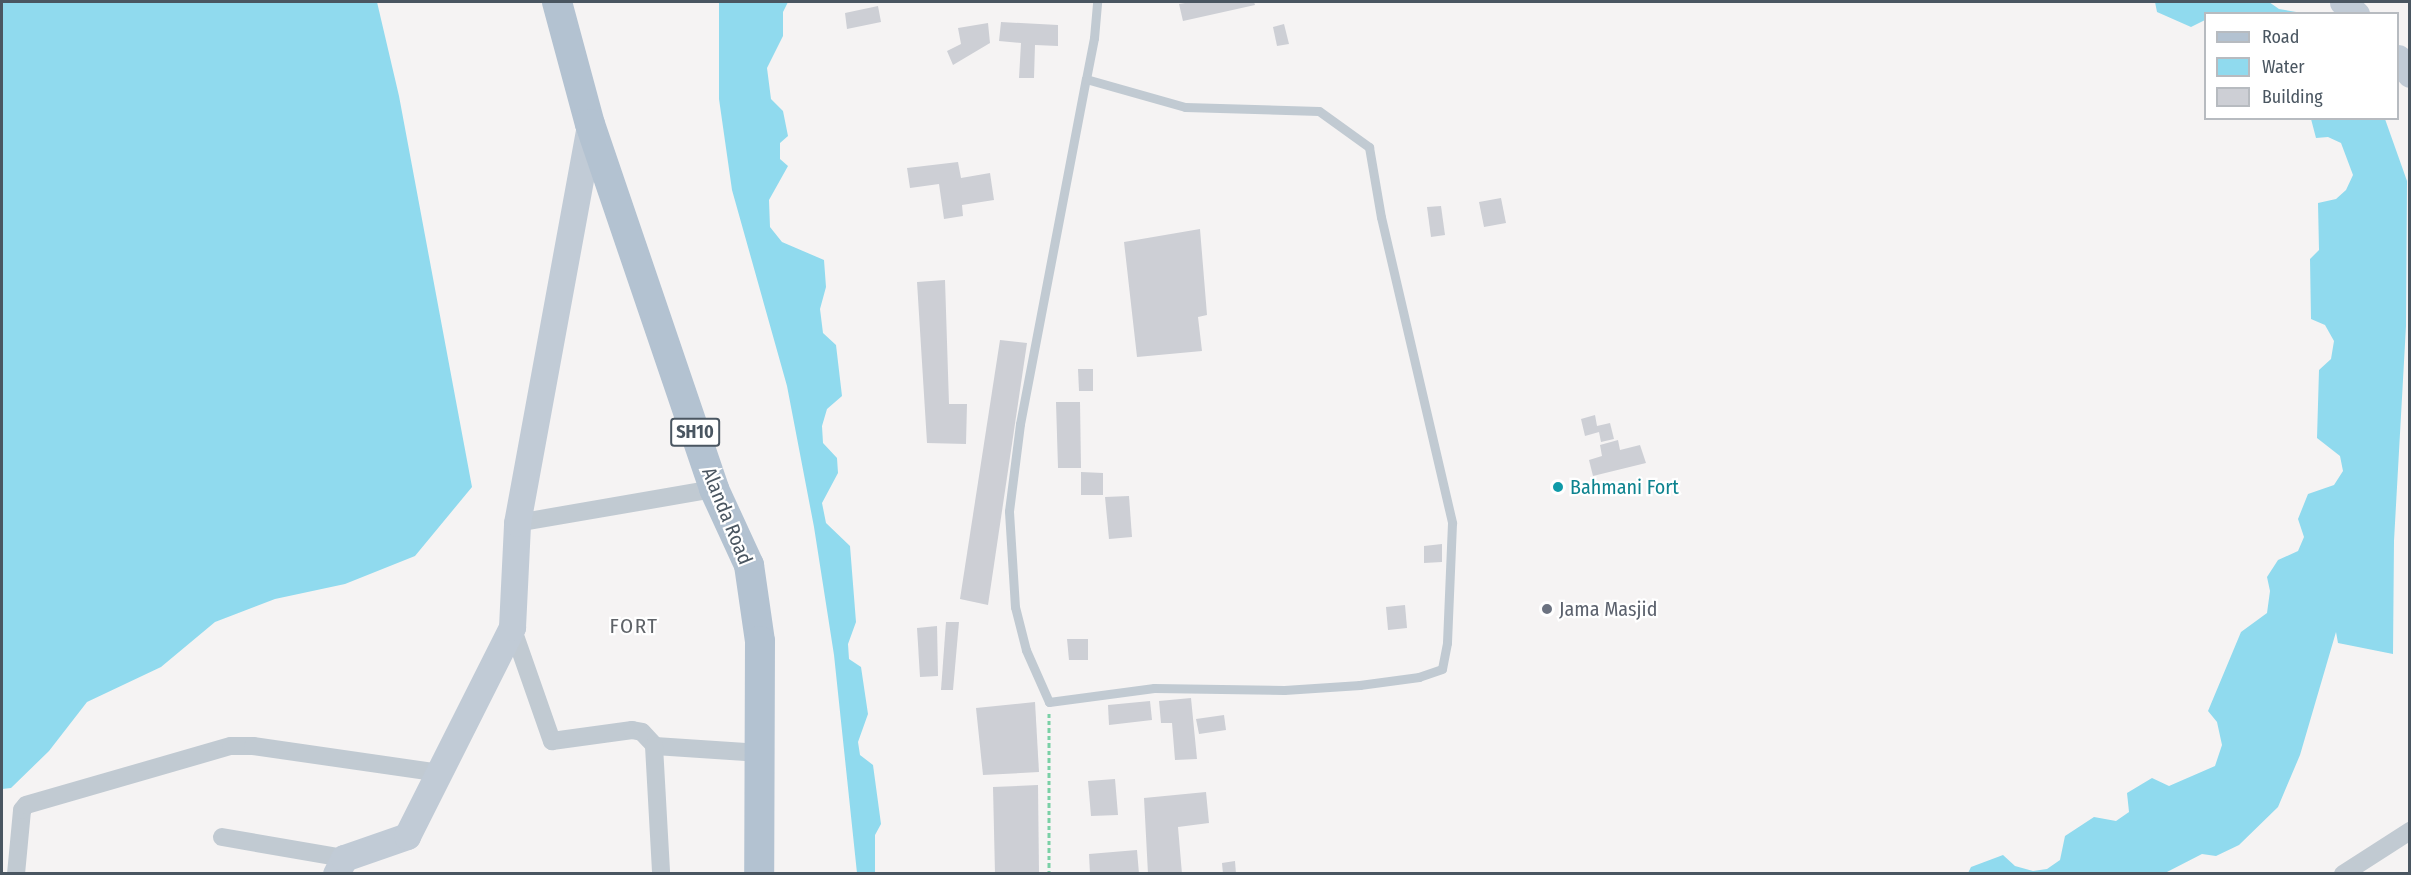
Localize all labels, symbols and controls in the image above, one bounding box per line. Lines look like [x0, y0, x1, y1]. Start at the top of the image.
legend [2204, 12, 2399, 120]
text: Road [2262, 26, 2299, 48]
text: Water [2262, 56, 2305, 78]
text: Building [2262, 86, 2323, 108]
road number: SH10 [670, 417, 720, 447]
street label: Alanda Road [697, 464, 757, 568]
place label: Bahmani Fort [1570, 475, 1679, 499]
marker: Bahmani Fort [1551, 480, 1565, 494]
place label: Jama Masjid [1559, 597, 1657, 621]
marker: Jama Masjid [1540, 602, 1554, 616]
district label: FORT [610, 613, 658, 639]

